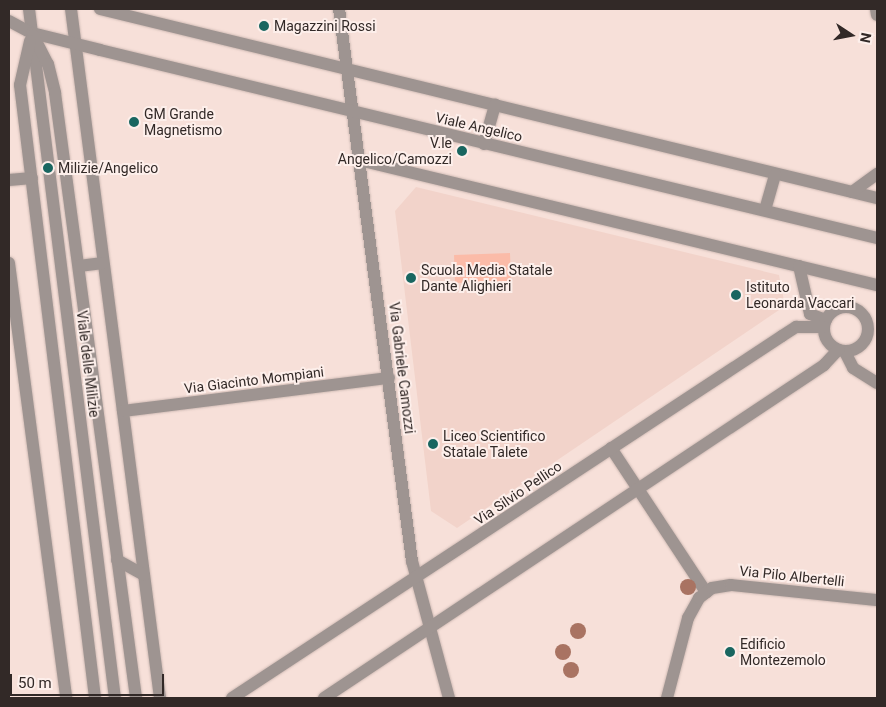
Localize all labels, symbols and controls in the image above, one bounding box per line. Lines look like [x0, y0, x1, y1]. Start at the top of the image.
north arrow [826, 10, 876, 60]
place label: Magazzini Rossi [274, 18, 376, 34]
marker: Magazzini Rossi [258, 20, 270, 32]
text: N [857, 31, 875, 44]
place label: GM Grande Magnetismo [144, 106, 222, 138]
street label: Viale Angelico [434, 109, 524, 145]
marker: GM Grande Magnetismo [128, 116, 140, 128]
place label: V.le Angelico/Camozzi [338, 135, 452, 168]
marker: V.le Angelico/Camozzi [456, 145, 468, 157]
place label: Milizie/Angelico [58, 160, 158, 176]
marker: Milizie/Angelico [42, 162, 54, 174]
place label: Scuola Media Statale Dante Alighieri [421, 262, 552, 294]
marker: Scuola Media Statale Dante Alighieri [405, 272, 417, 284]
place label: Istituto Leonarda Vaccari [746, 279, 855, 312]
marker: Istituto Leonarda Vaccari [730, 289, 742, 301]
street label: Via Gabriele Camozzi [386, 301, 418, 435]
street label: Viale delle Milizie [73, 310, 103, 418]
street label: Via Giacinto Mompiani [183, 363, 325, 397]
place label: Liceo Scientifico Statale Talete [443, 428, 545, 461]
marker: Liceo Scientifico Statale Talete [427, 438, 439, 450]
street label: Via Silvio Pellico [471, 458, 565, 528]
street label: Via Pilo Albertelli [739, 562, 845, 590]
place label: Edificio Montezemolo [740, 636, 826, 669]
marker: Edificio Montezemolo [724, 646, 736, 658]
scale bar [12, 664, 166, 696]
text: 50 m [18, 674, 52, 692]

